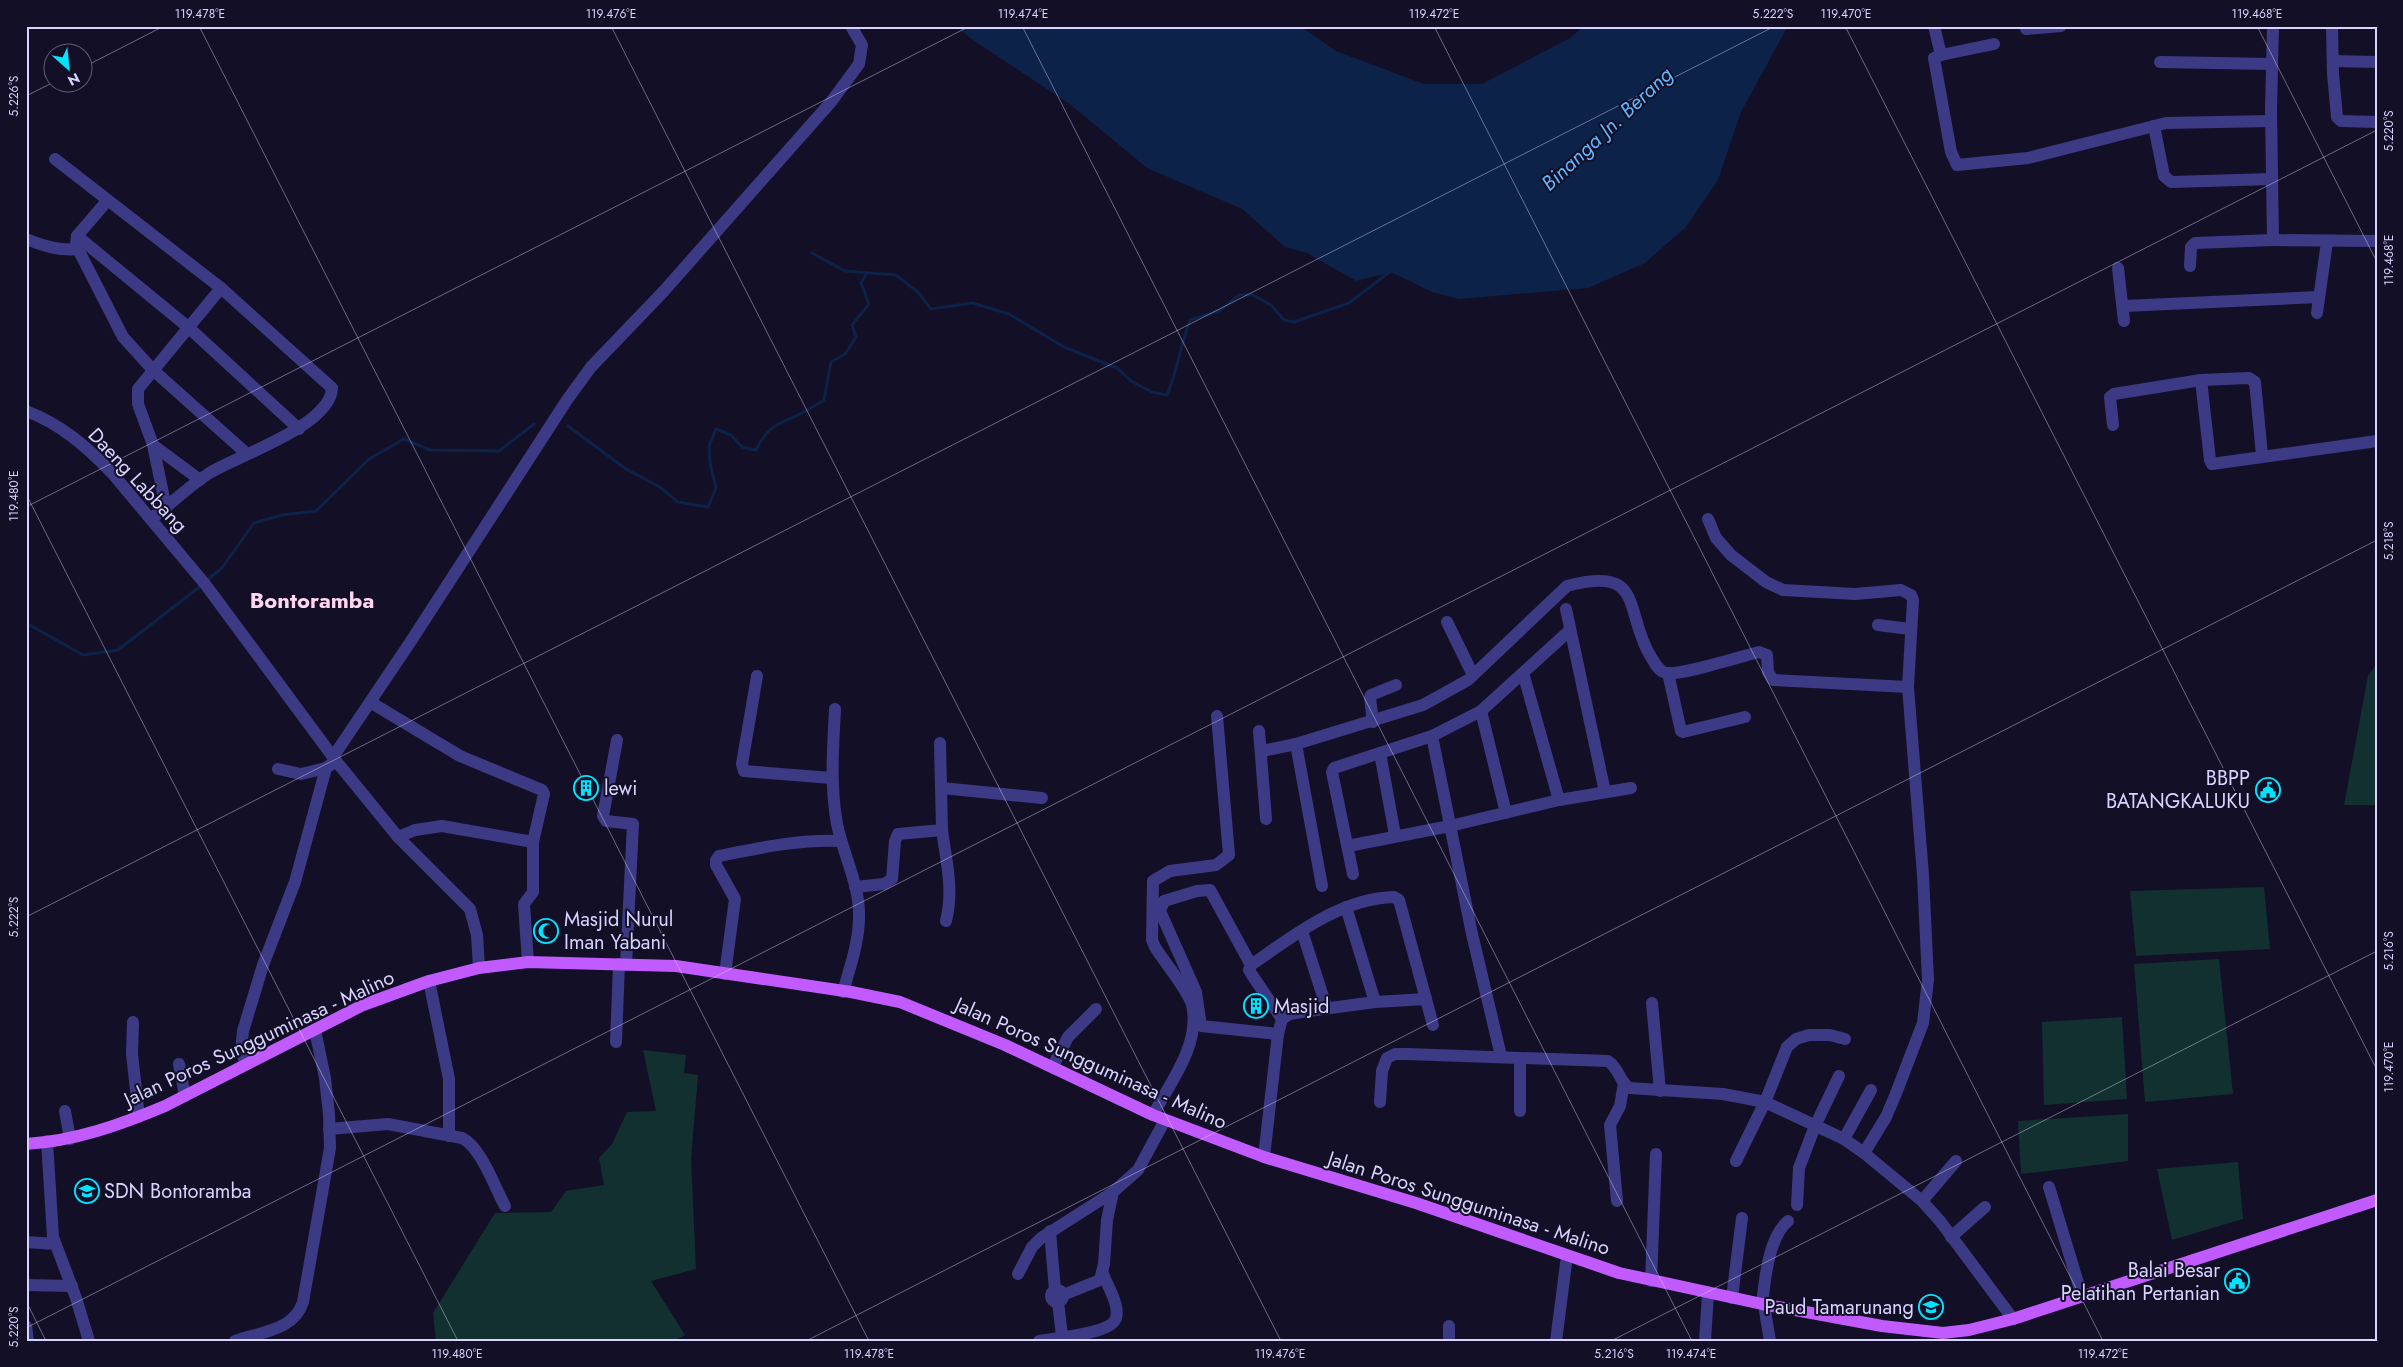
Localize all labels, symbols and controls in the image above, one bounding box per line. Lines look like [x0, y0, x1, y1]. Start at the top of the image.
text: 119.478°E [175, 5, 225, 23]
text: 119.476°E [586, 5, 636, 23]
text: 119.474°E [998, 5, 1048, 23]
text: 119.472°E [1409, 5, 1459, 23]
text: 5.222°S [1753, 5, 1794, 23]
text: 119.470°E [1821, 5, 1871, 23]
text: 119.468°E [2232, 5, 2282, 23]
north arrow [42, 42, 92, 92]
water label: Binanga Jn. Berang [1535, 60, 1680, 198]
text: N [64, 68, 83, 91]
text: 5.226°S [5, 75, 23, 116]
text: 5.220°S [2380, 110, 2398, 152]
text: 119.468°E [2380, 235, 2398, 285]
street label: Daeng Labbang [81, 421, 194, 539]
text: 119.480°E [5, 470, 23, 522]
text: 5.218°S [2380, 521, 2398, 561]
district label: Bontoramba [250, 584, 374, 616]
place label: BBPP BATANGKALUKU [2106, 764, 2250, 816]
place label: lewi [604, 774, 637, 803]
building icon: lewi [573, 775, 599, 801]
public building icon: BBPP BATANGKALUKU [2255, 777, 2281, 803]
text: 5.222°S [5, 896, 23, 937]
place label: Masjid Nurul Iman Yabani [564, 905, 673, 957]
mosque icon: Masjid Nurul Iman Yabani [533, 918, 559, 944]
text: 5.216°S [2380, 931, 2398, 971]
street label: Jalan Poros Sungguminasa - Malino [117, 963, 399, 1115]
street label: Jalan Poros Sungguminasa - Malino [947, 989, 1232, 1137]
place label: Masjid [1274, 992, 1329, 1021]
building icon: Masjid [1243, 993, 1269, 1019]
text: 119.470°E [2380, 1042, 2398, 1092]
street label: Jalan Poros Sungguminasa - Malino [1321, 1143, 1614, 1263]
place label: SDN Bontoramba [104, 1177, 251, 1206]
school or university icon: SDN Bontoramba [74, 1178, 100, 1204]
place label: Balai Besar Pelatihan Pertanian [2061, 1256, 2220, 1308]
public building icon: Balai Besar Pelatihan Pertanian [2224, 1268, 2250, 1294]
place label: Paud Tamarunang [1765, 1293, 1914, 1322]
school or university icon: Paud Tamarunang [1918, 1294, 1944, 1320]
text: 5.220°S [5, 1306, 23, 1348]
text: 119.480°E [431, 1345, 483, 1363]
text: 119.478°E [844, 1345, 894, 1363]
text: 119.476°E [1255, 1345, 1305, 1363]
text: 5.216°S [1594, 1345, 1634, 1363]
text: 119.474°E [1666, 1345, 1716, 1363]
text: 119.472°E [2078, 1345, 2128, 1363]

